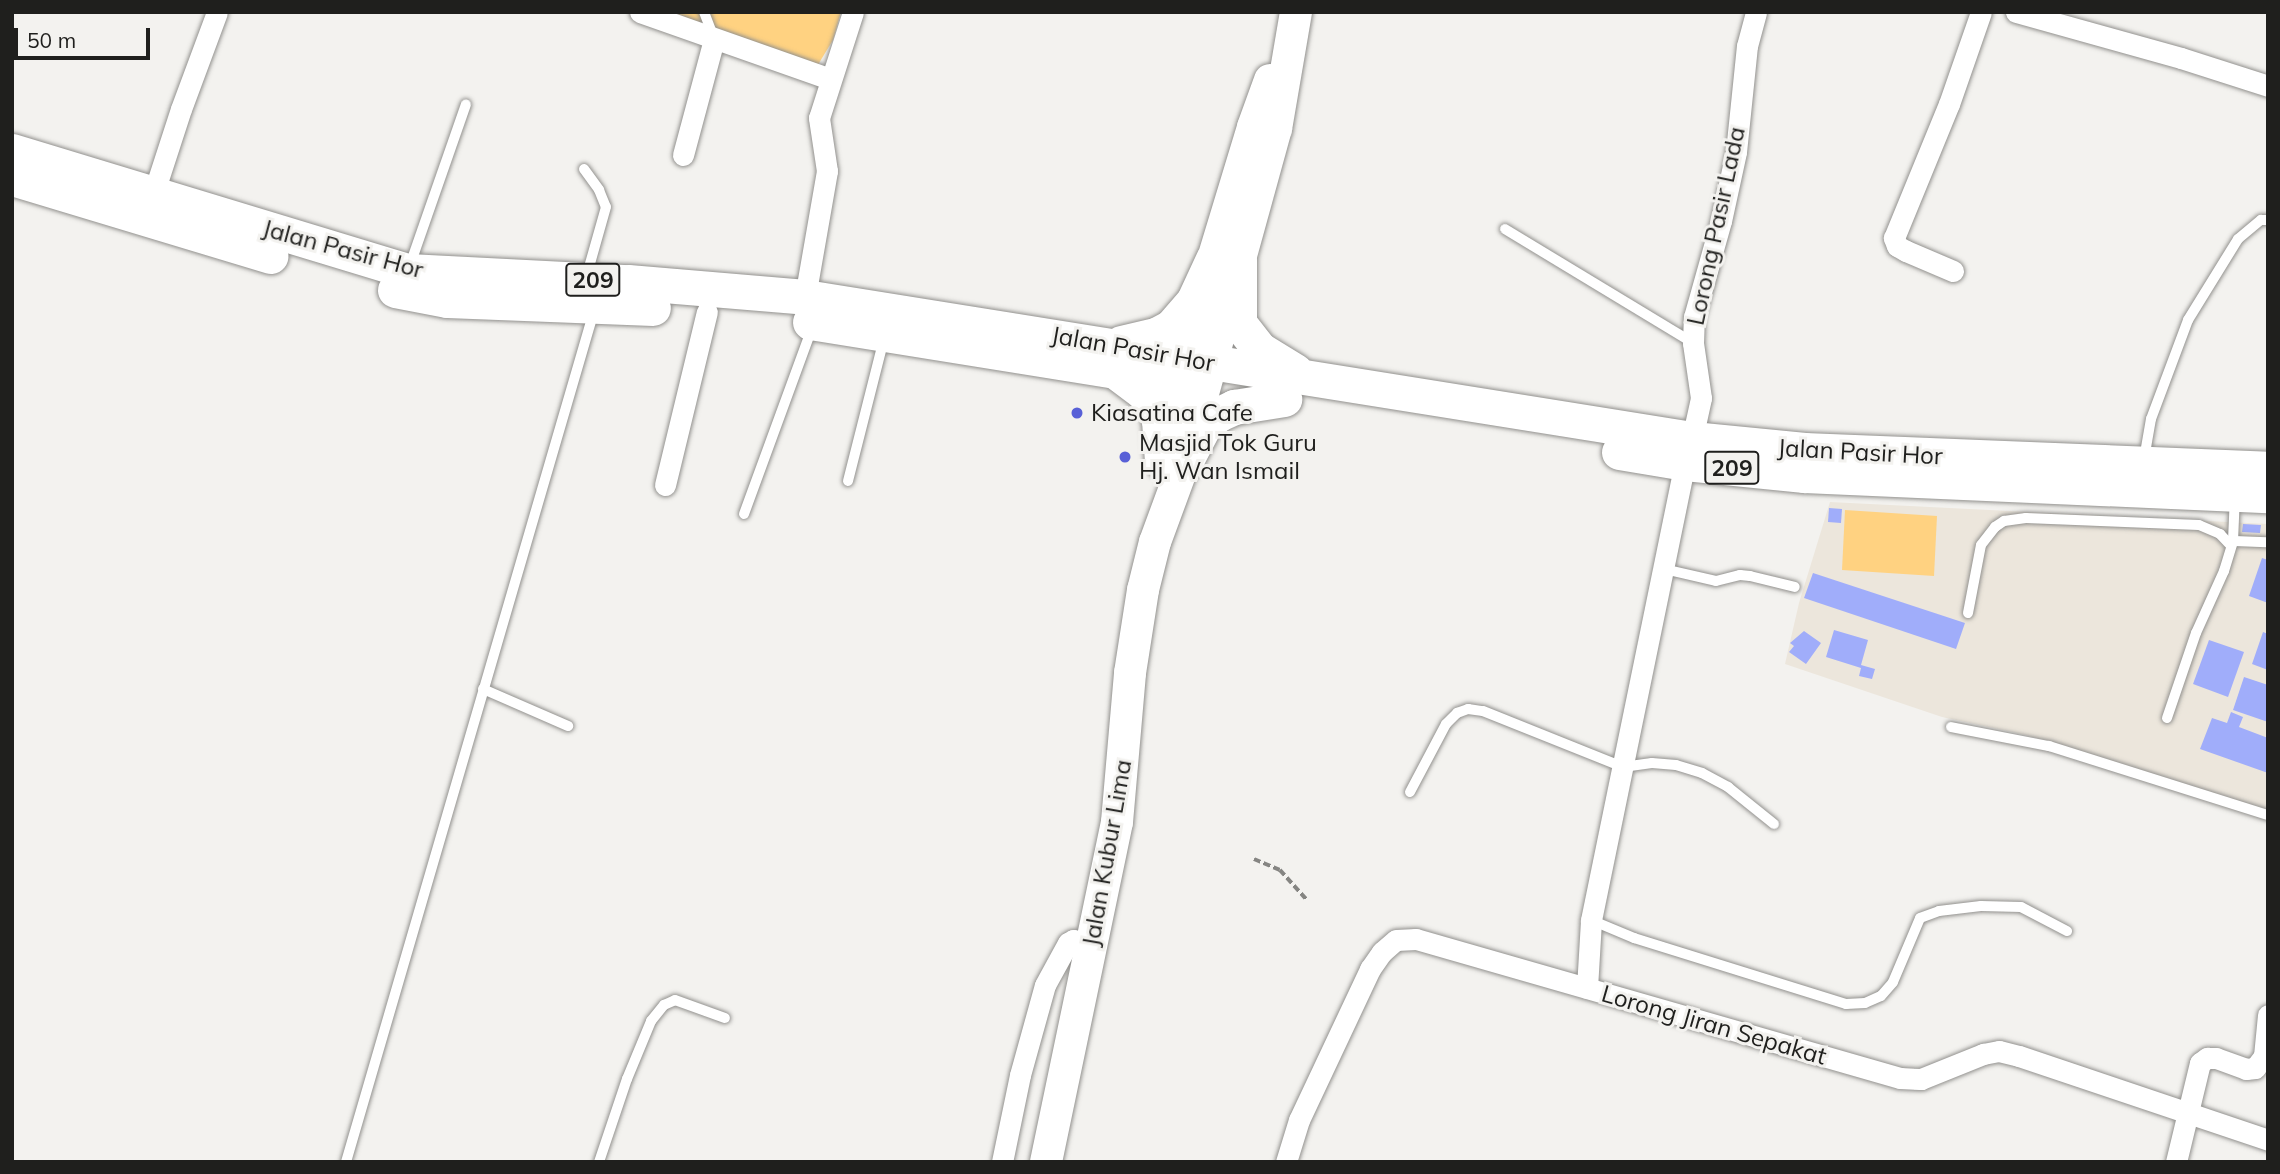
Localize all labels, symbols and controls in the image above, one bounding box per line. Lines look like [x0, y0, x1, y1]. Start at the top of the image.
scale bar [18, 14, 154, 58]
text: 50 m [27, 27, 76, 53]
street label: Lorong Pasir Lada [1681, 124, 1751, 328]
street label: Jalan Pasir Hor [259, 214, 427, 284]
road number: 209 [565, 260, 621, 300]
street label: Jalan Pasir Hor [1049, 320, 1217, 378]
place label: Kiasatina Cafe [1091, 399, 1253, 427]
marker: Kiasatina Cafe [1069, 405, 1085, 421]
place label: Masjid Tok Guru Hj. Wan Ismail [1139, 429, 1317, 485]
street label: Jalan Pasir Hor [1777, 433, 1943, 471]
road number: 209 [1704, 448, 1760, 488]
marker: Masjid Tok Guru Hj. Wan Ismail [1117, 449, 1133, 465]
street label: Jalan Kubur Lima [1076, 757, 1138, 949]
street label: Lorong Jiran Sepakat [1598, 979, 1830, 1071]

